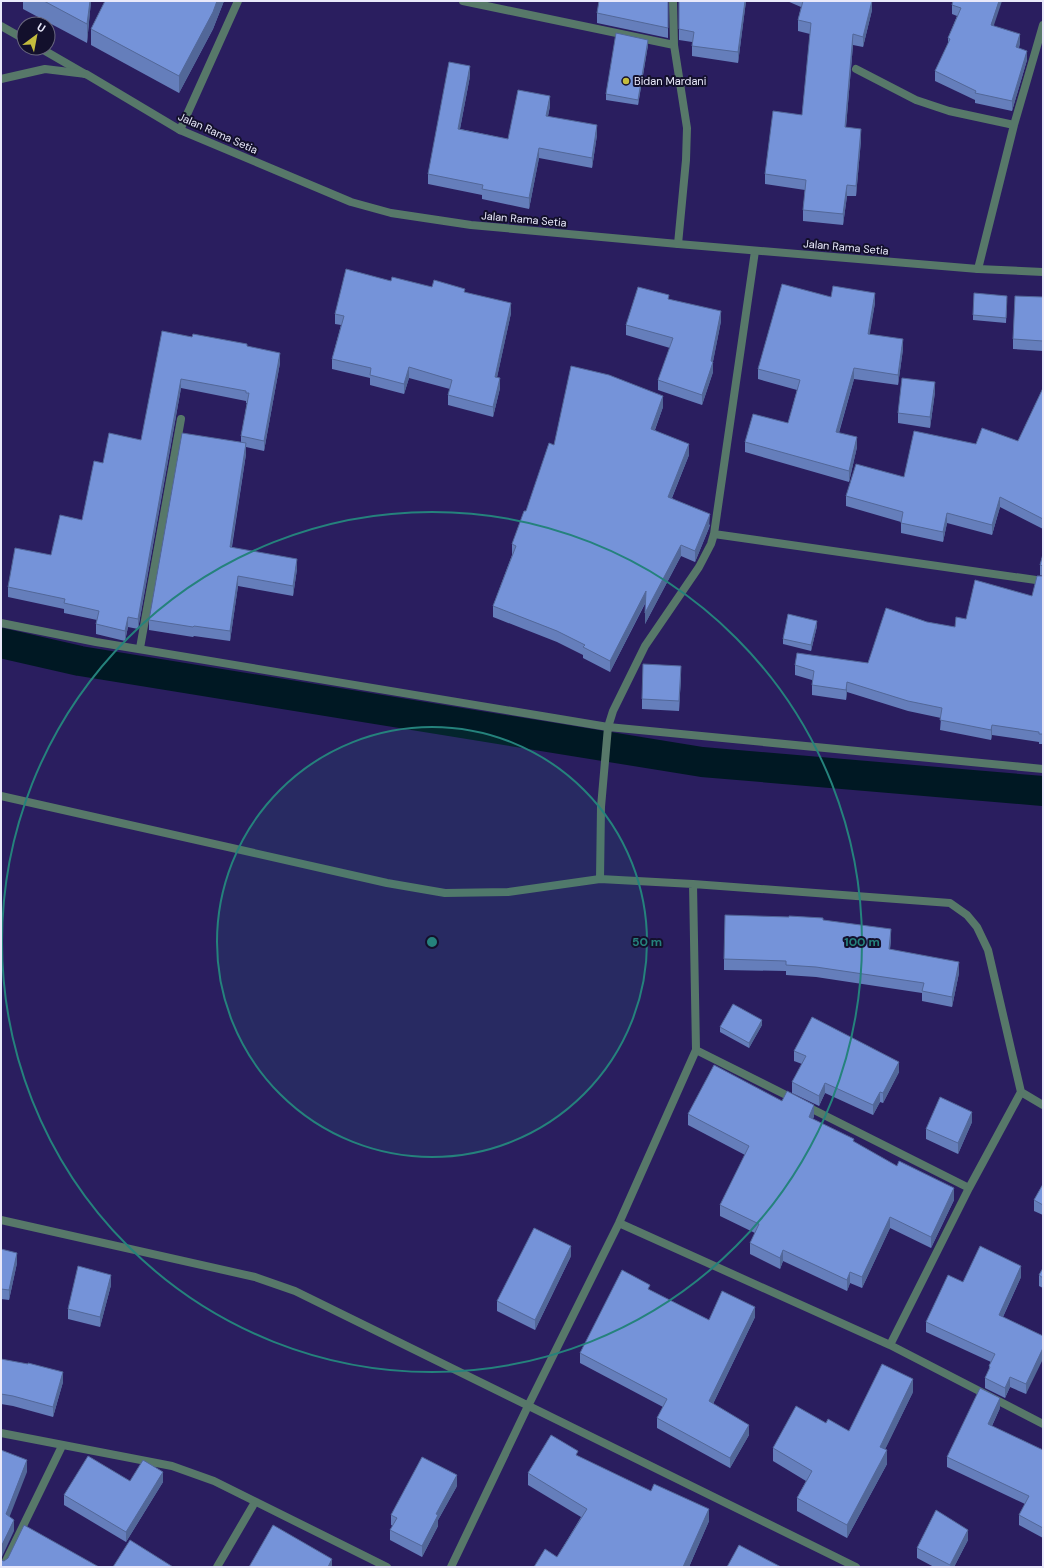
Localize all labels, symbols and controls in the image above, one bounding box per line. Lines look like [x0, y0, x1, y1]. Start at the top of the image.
north arrow [16, 16, 56, 56]
text: U [34, 20, 48, 35]
place label: Bidan Mardani [634, 74, 706, 88]
marker: Bidan Mardani [621, 76, 631, 86]
street label: Jalan Rama Setia [176, 109, 260, 157]
street label: Jalan Rama Setia [481, 208, 567, 230]
street label: Jalan Rama Setia [803, 236, 889, 258]
text: 50 m [632, 934, 662, 950]
text: 100 m [844, 934, 880, 950]
centre of rings [425, 935, 439, 949]

